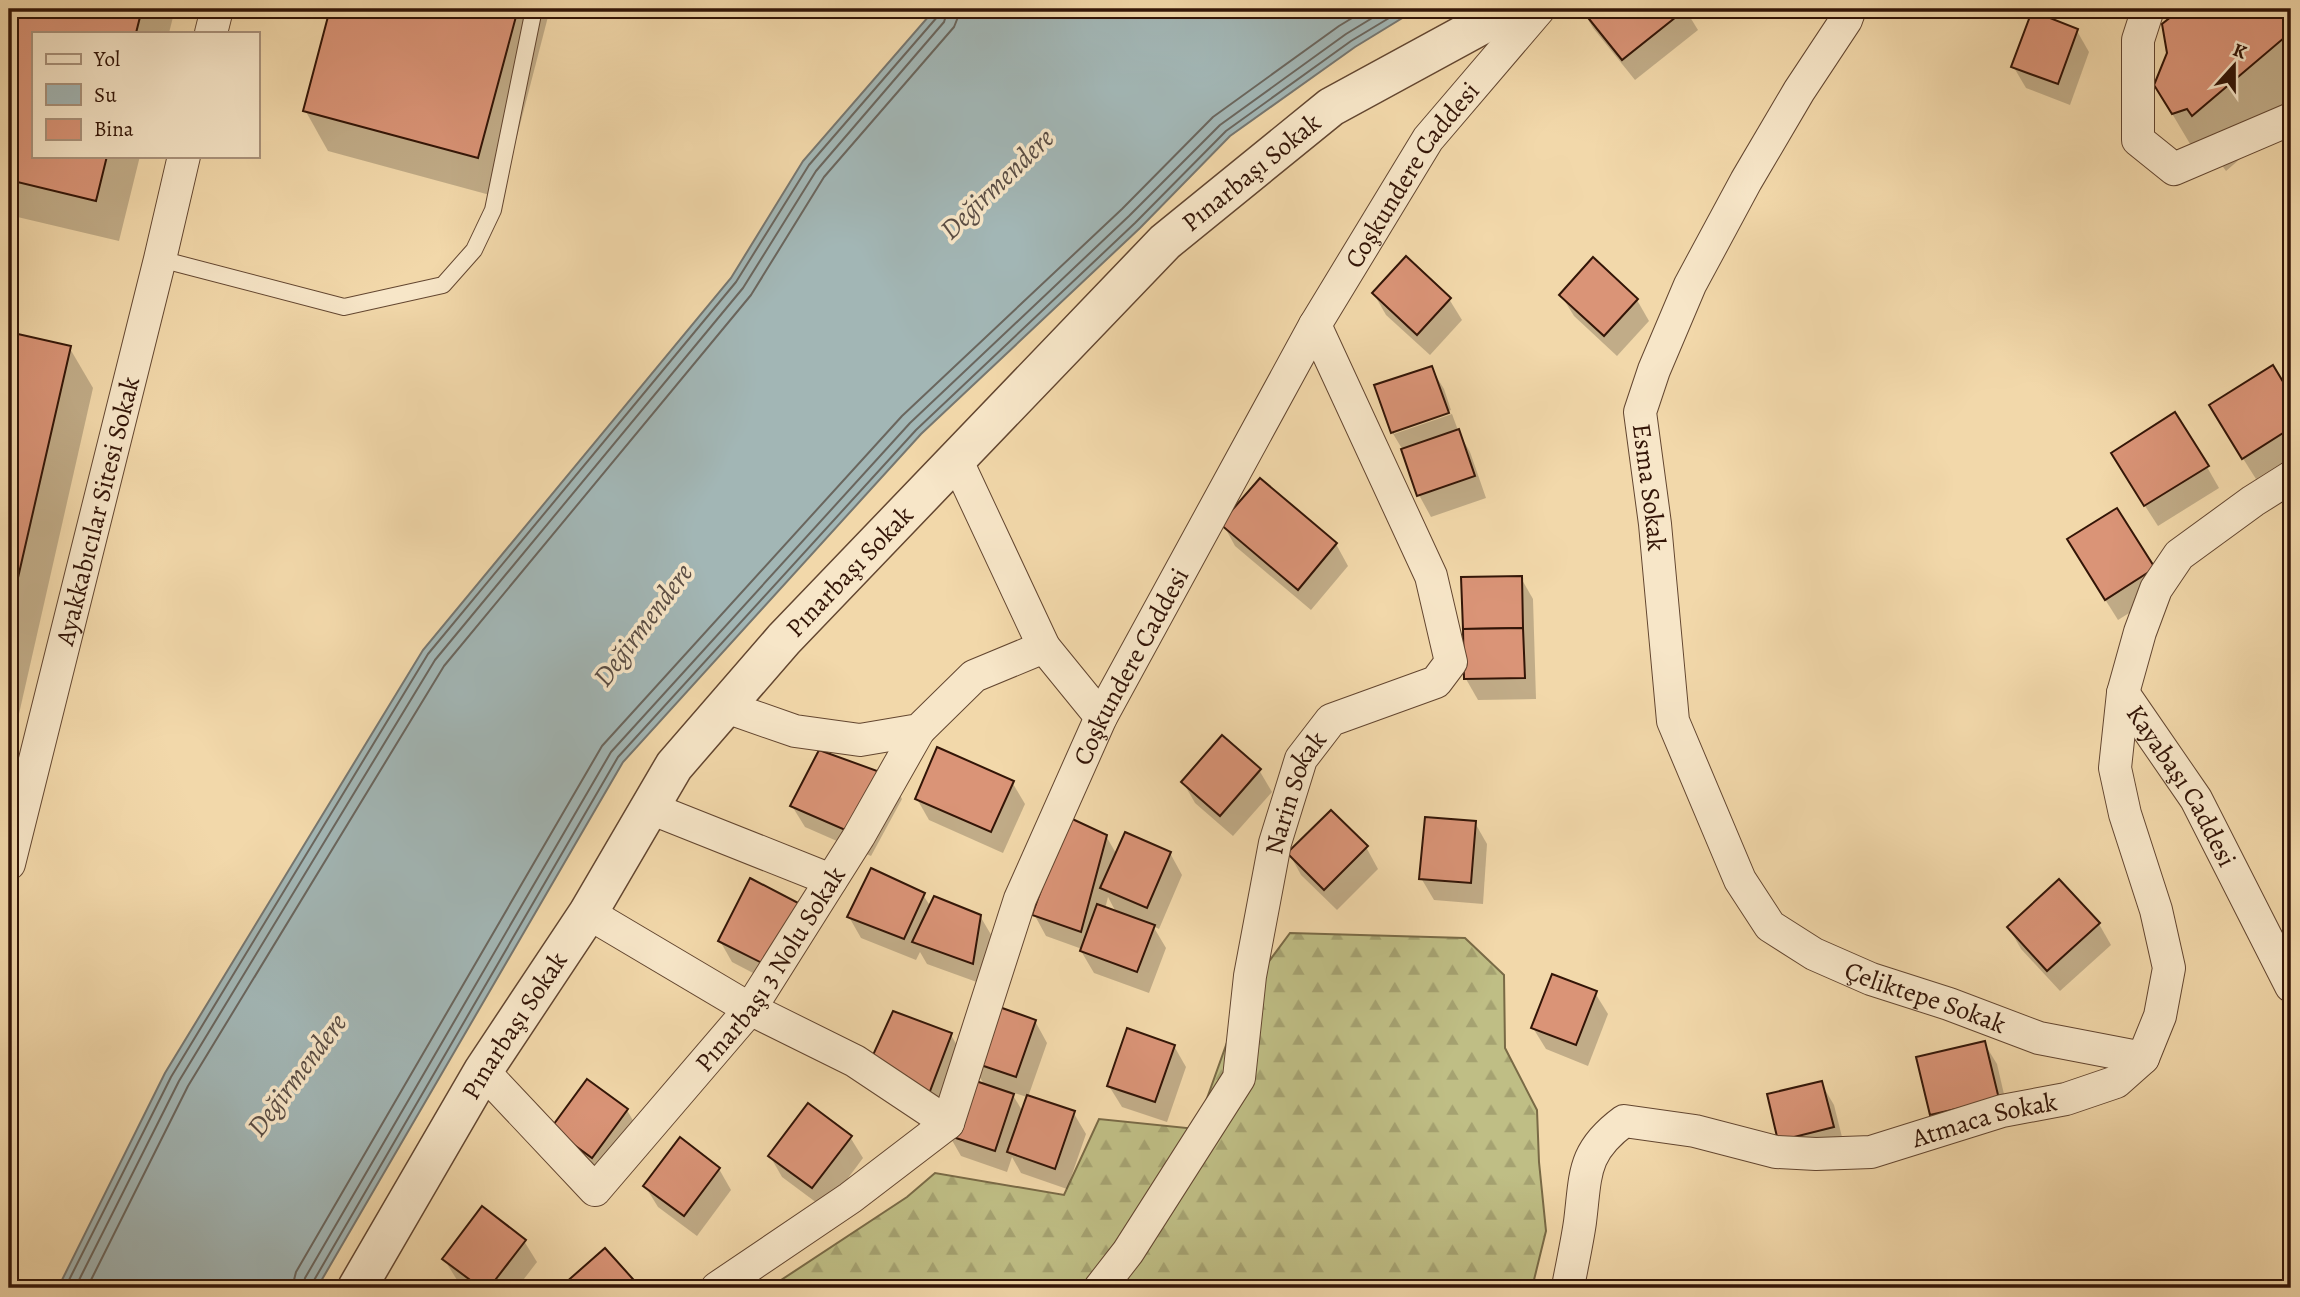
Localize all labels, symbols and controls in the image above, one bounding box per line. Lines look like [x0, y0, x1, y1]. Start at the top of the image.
legend [32, 32, 259, 158]
north arrow [2198, 32, 2268, 102]
text: K [2229, 37, 2251, 66]
text: Yol [93, 45, 120, 73]
street label: Coşkundere Caddesi [1336, 74, 1487, 275]
text: Su [94, 81, 117, 109]
street label: Pınarbaşı Sokak [1174, 105, 1328, 239]
text: Bina [94, 115, 134, 143]
water label: Değirmendere [932, 120, 1062, 248]
street label: Ayakkabıcılar Sitesi Sokak [47, 373, 148, 650]
street label: Esma Sokak [1624, 421, 1675, 553]
street label: Pınarbaşı Sokak [778, 498, 921, 645]
water label: Değirmendere [584, 556, 702, 694]
street label: Coşkundere Caddesi [1064, 561, 1197, 770]
street label: Kayabaşı Caddesi [2118, 697, 2245, 873]
street label: Narin Sokak [1256, 723, 1334, 857]
street label: Pınarbaşı 3 Nolu Sokak [687, 859, 853, 1079]
street label: Pınarbaşı Sokak [453, 945, 575, 1106]
street label: Çeliktepe Sokak [1839, 952, 2011, 1041]
water label: Değirmendere [238, 1006, 356, 1144]
street label: Atmaca Sokak [1906, 1084, 2060, 1156]

